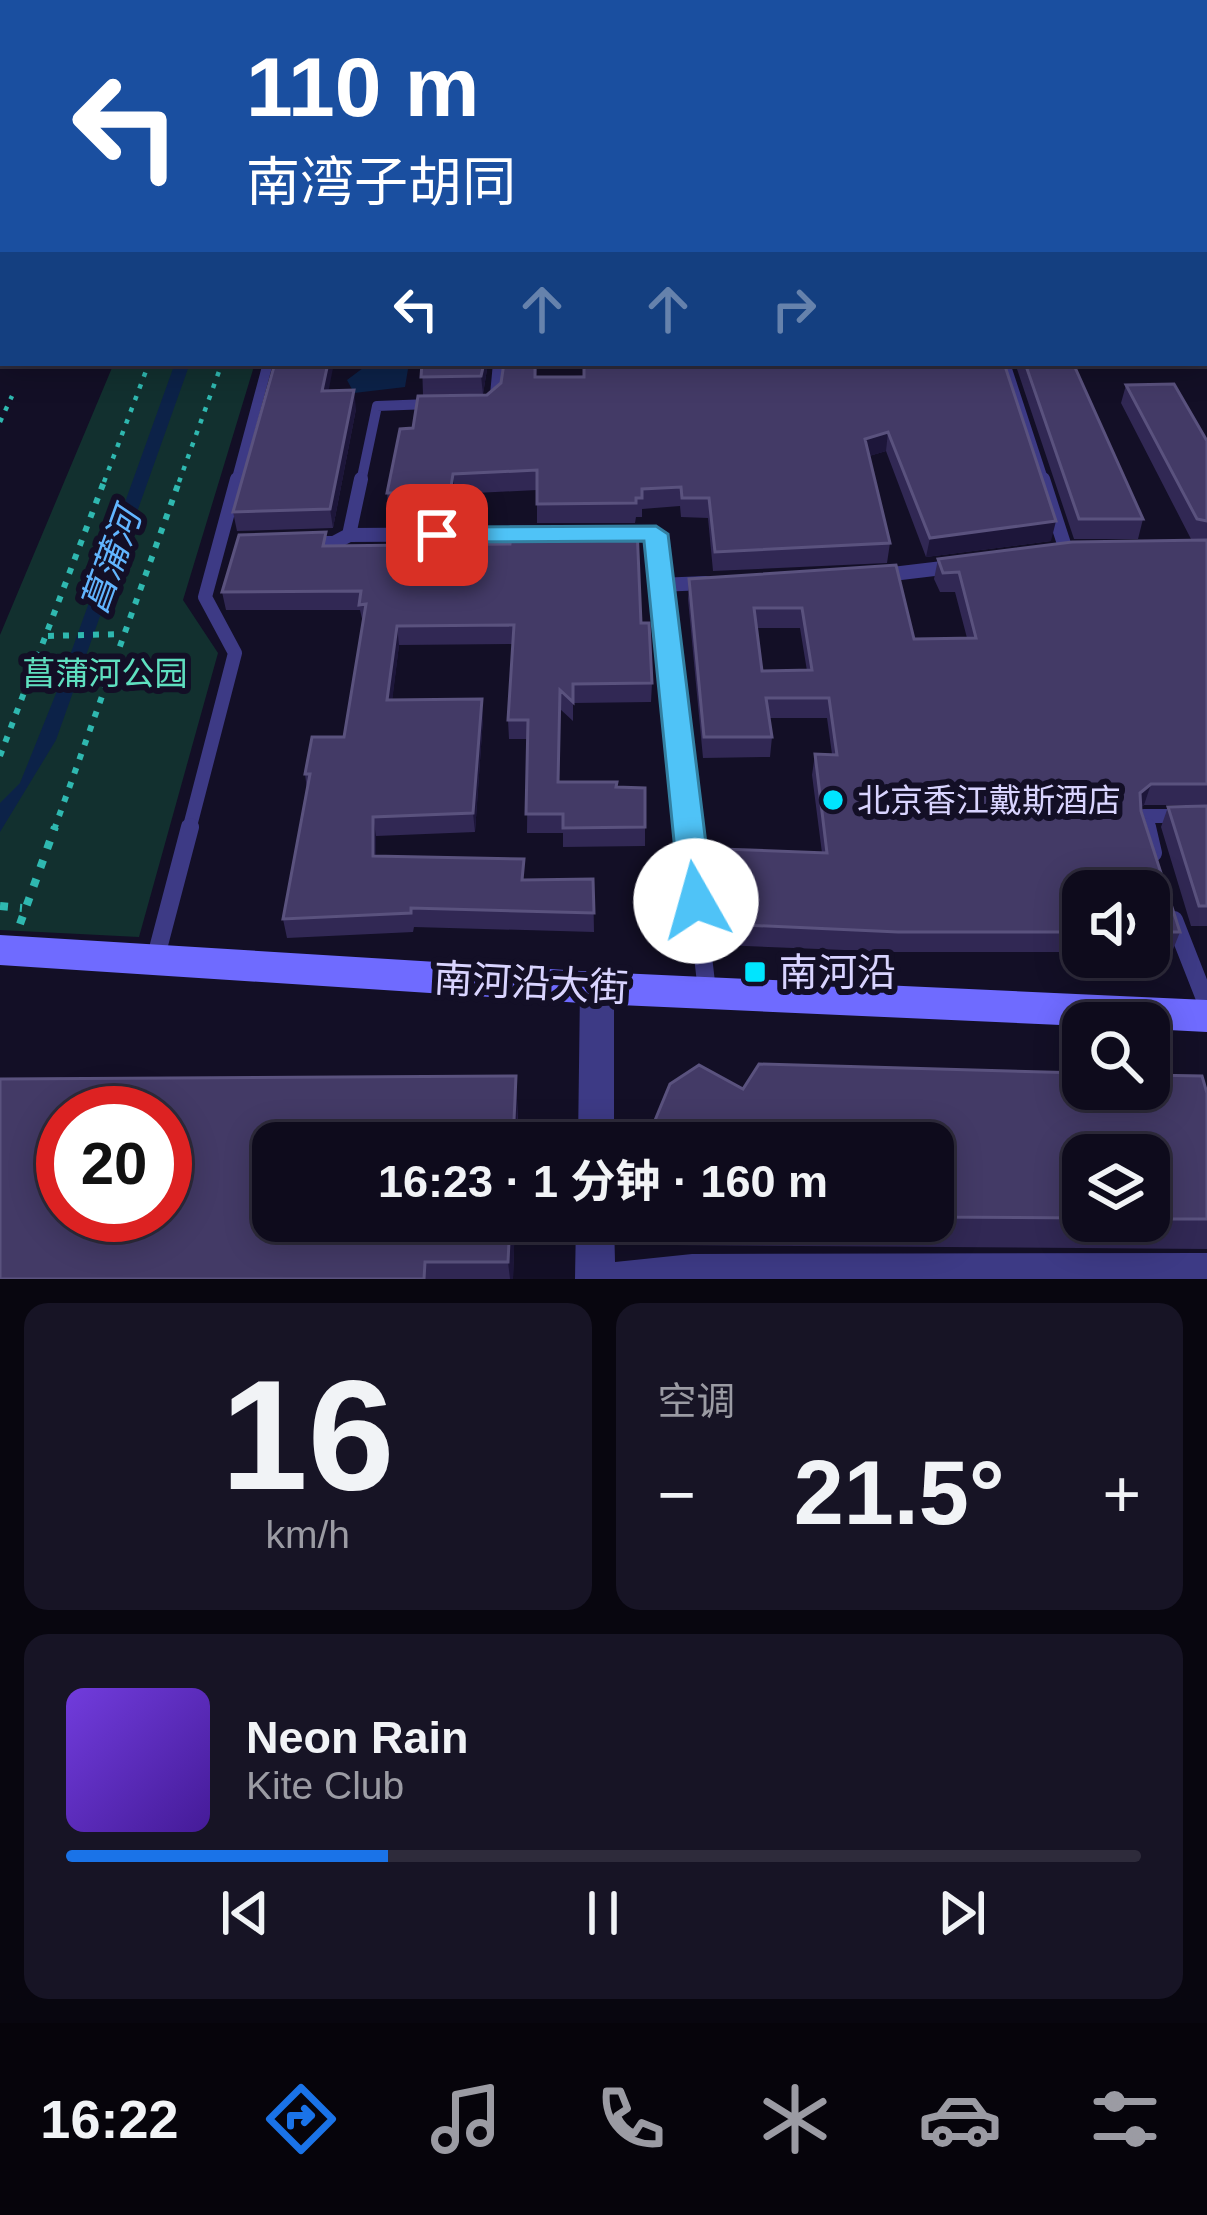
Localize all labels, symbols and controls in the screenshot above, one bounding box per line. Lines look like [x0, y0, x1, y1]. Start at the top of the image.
text: 110 m [246, 40, 480, 134]
icon: left [48, 48, 204, 204]
text: 南湾子胡同 [246, 152, 516, 212]
icon: left [383, 276, 449, 342]
icon: ahead [509, 276, 575, 342]
icon: ahead [635, 276, 701, 342]
icon: right [761, 276, 827, 342]
pin [386, 484, 488, 586]
water label: 菖蒲河 [73, 498, 151, 619]
icon: arrive [404, 502, 470, 568]
park label: 菖蒲河公园 [23, 655, 188, 692]
place label: 北京香江戴斯酒店 [857, 782, 1121, 819]
marker: 北京香江戴斯酒店 [820, 787, 846, 813]
position arrow [633, 838, 759, 964]
map controls [1062, 870, 1170, 1242]
button: sound [1062, 870, 1170, 978]
place label: 南河沿 [779, 951, 896, 994]
street label: 南河沿大街 [433, 956, 629, 1010]
marker: 南河沿 [742, 959, 768, 985]
button: search [1062, 1002, 1170, 1110]
speed limit sign: 20 [36, 1086, 192, 1242]
button: layers [1062, 1134, 1170, 1242]
text: 16:23 · 1 分钟 · 160 m [378, 1156, 828, 1207]
text: 16 [221, 1348, 395, 1522]
text: 空调 [658, 1380, 736, 1423]
text: 21.5° [794, 1443, 1005, 1543]
text: − [658, 1457, 696, 1531]
text: + [1102, 1457, 1141, 1531]
text: km/h [265, 1513, 350, 1556]
text: Neon Rain [246, 1712, 469, 1763]
text: Kite Club [246, 1764, 404, 1807]
icon: previous [212, 1880, 278, 1946]
icon: pause [570, 1880, 636, 1946]
icon: next [929, 1880, 995, 1946]
icon: directions [259, 2077, 343, 2161]
icon: music [424, 2077, 508, 2161]
icon: phone [589, 2077, 673, 2161]
icon: climate [753, 2077, 837, 2161]
icon: car [918, 2077, 1002, 2161]
icon: filters [1083, 2077, 1167, 2161]
text: 16:22 [40, 2089, 178, 2149]

